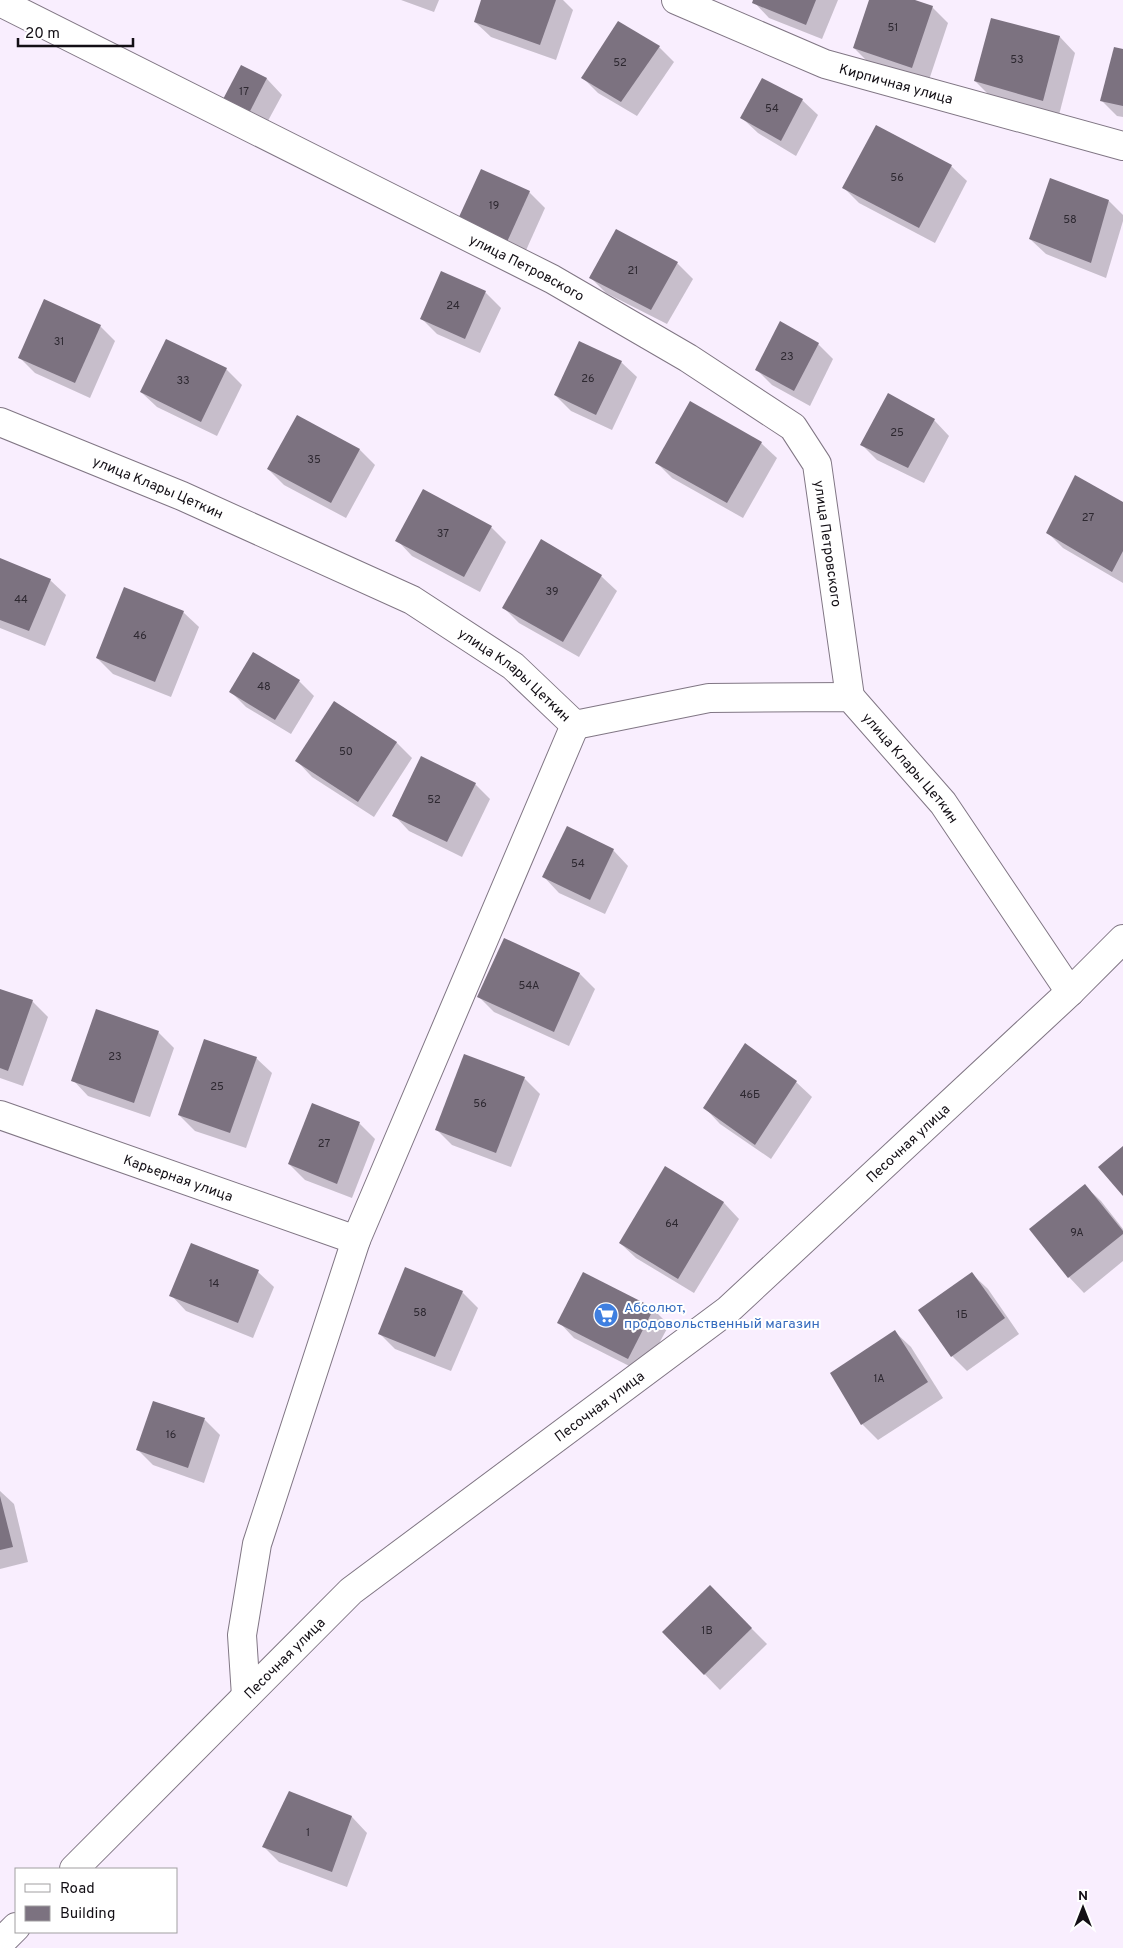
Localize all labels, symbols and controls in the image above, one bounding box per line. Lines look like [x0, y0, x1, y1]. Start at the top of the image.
scale bar [18, 15, 132, 47]
house number: 51 [888, 21, 898, 35]
text: 20 m [25, 25, 60, 44]
house number: 53 [1010, 53, 1024, 67]
house number: 52 [613, 56, 627, 70]
street label: Кирпичная улица [837, 61, 955, 109]
house number: 17 [239, 85, 249, 99]
house number: 54 [765, 102, 779, 116]
house number: 56 [890, 171, 904, 185]
house number: 19 [489, 199, 499, 213]
house number: 58 [1063, 213, 1077, 227]
street label: улица Петровского [466, 232, 587, 306]
house number: 21 [628, 264, 638, 278]
house number: 24 [446, 299, 460, 313]
house number: 31 [54, 335, 64, 349]
house number: 23 [780, 350, 794, 364]
house number: 26 [581, 372, 595, 386]
house number: 33 [176, 374, 190, 388]
house number: 25 [890, 426, 904, 440]
house number: 35 [307, 453, 321, 467]
street label: улица Клары Цеткин [90, 454, 226, 523]
street label: улица Петровского [809, 479, 844, 608]
house number: 27 [1082, 511, 1094, 525]
house number: 37 [437, 527, 449, 541]
house number: 39 [546, 585, 558, 599]
house number: 44 [14, 593, 28, 607]
street label: улица Клары Цеткин [454, 625, 573, 726]
house number: 46 [133, 629, 147, 643]
house number: 48 [257, 680, 271, 694]
street label: улица Клары Цеткин [858, 710, 961, 827]
house number: 50 [339, 745, 353, 759]
house number: 52 [427, 793, 441, 807]
house number: 54 [571, 857, 585, 871]
house number: 54А [518, 979, 540, 993]
house number: 23 [108, 1050, 122, 1064]
house number: 25 [210, 1080, 224, 1094]
house number: 46Б [740, 1088, 760, 1102]
house number: 56 [473, 1097, 487, 1111]
street label: Песочная улица [863, 1101, 954, 1187]
house number: 27 [318, 1137, 330, 1151]
street label: Карьерная улица [121, 1152, 235, 1206]
house number: 64 [665, 1217, 679, 1231]
house number: 9А [1070, 1226, 1084, 1240]
house number: 14 [209, 1277, 220, 1291]
place label: Абсолют, продовольственный магазин [624, 1300, 820, 1333]
supermarket icon: Абсолют, продовольственный магазин [593, 1302, 619, 1328]
house number: 58 [413, 1306, 427, 1320]
house number: 1Б [956, 1308, 968, 1322]
street label: Песочная улица [552, 1368, 648, 1446]
house number: 1А [873, 1372, 885, 1386]
house number: 16 [166, 1428, 176, 1442]
street label: Песочная улица [241, 1615, 329, 1703]
house number: 1В [701, 1624, 713, 1638]
house number: 1 [306, 1826, 310, 1840]
legend [15, 1868, 178, 1933]
text: Road [60, 1880, 95, 1899]
north arrow [1058, 1883, 1108, 1933]
text: N [1078, 1888, 1088, 1905]
text: Building [60, 1905, 115, 1924]

